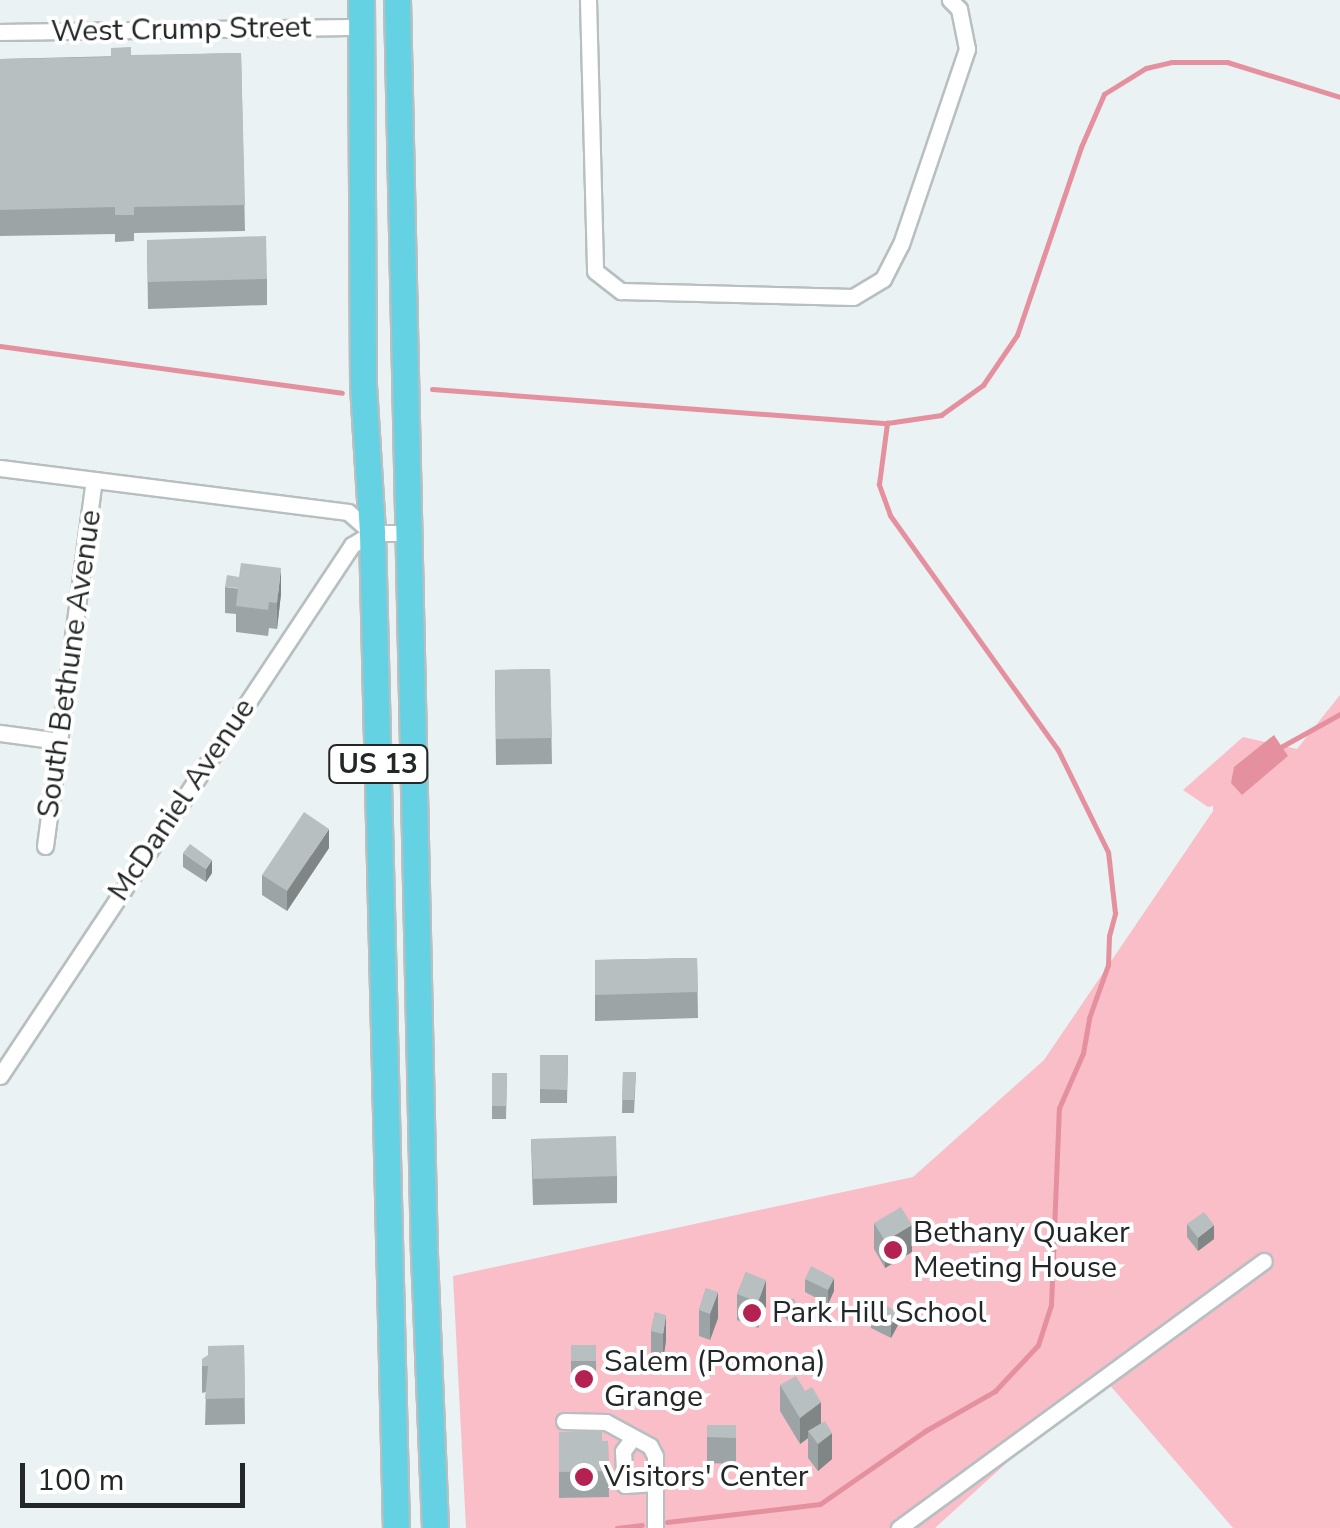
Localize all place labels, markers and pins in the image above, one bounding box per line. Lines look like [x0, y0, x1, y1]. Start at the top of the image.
place label: Bethany Quaker Meeting House [913, 1215, 1130, 1286]
marker: Bethany Quaker Meeting House [882, 1239, 904, 1261]
place label: Park Hill School [772, 1295, 986, 1331]
marker: Park Hill School [741, 1302, 763, 1324]
place label: Salem (Pomona) Grange [604, 1344, 826, 1414]
marker: Salem (Pomona) Grange [573, 1368, 595, 1390]
place label: Visitors' Center [604, 1459, 809, 1495]
marker: Visitors' Center [573, 1466, 595, 1488]

